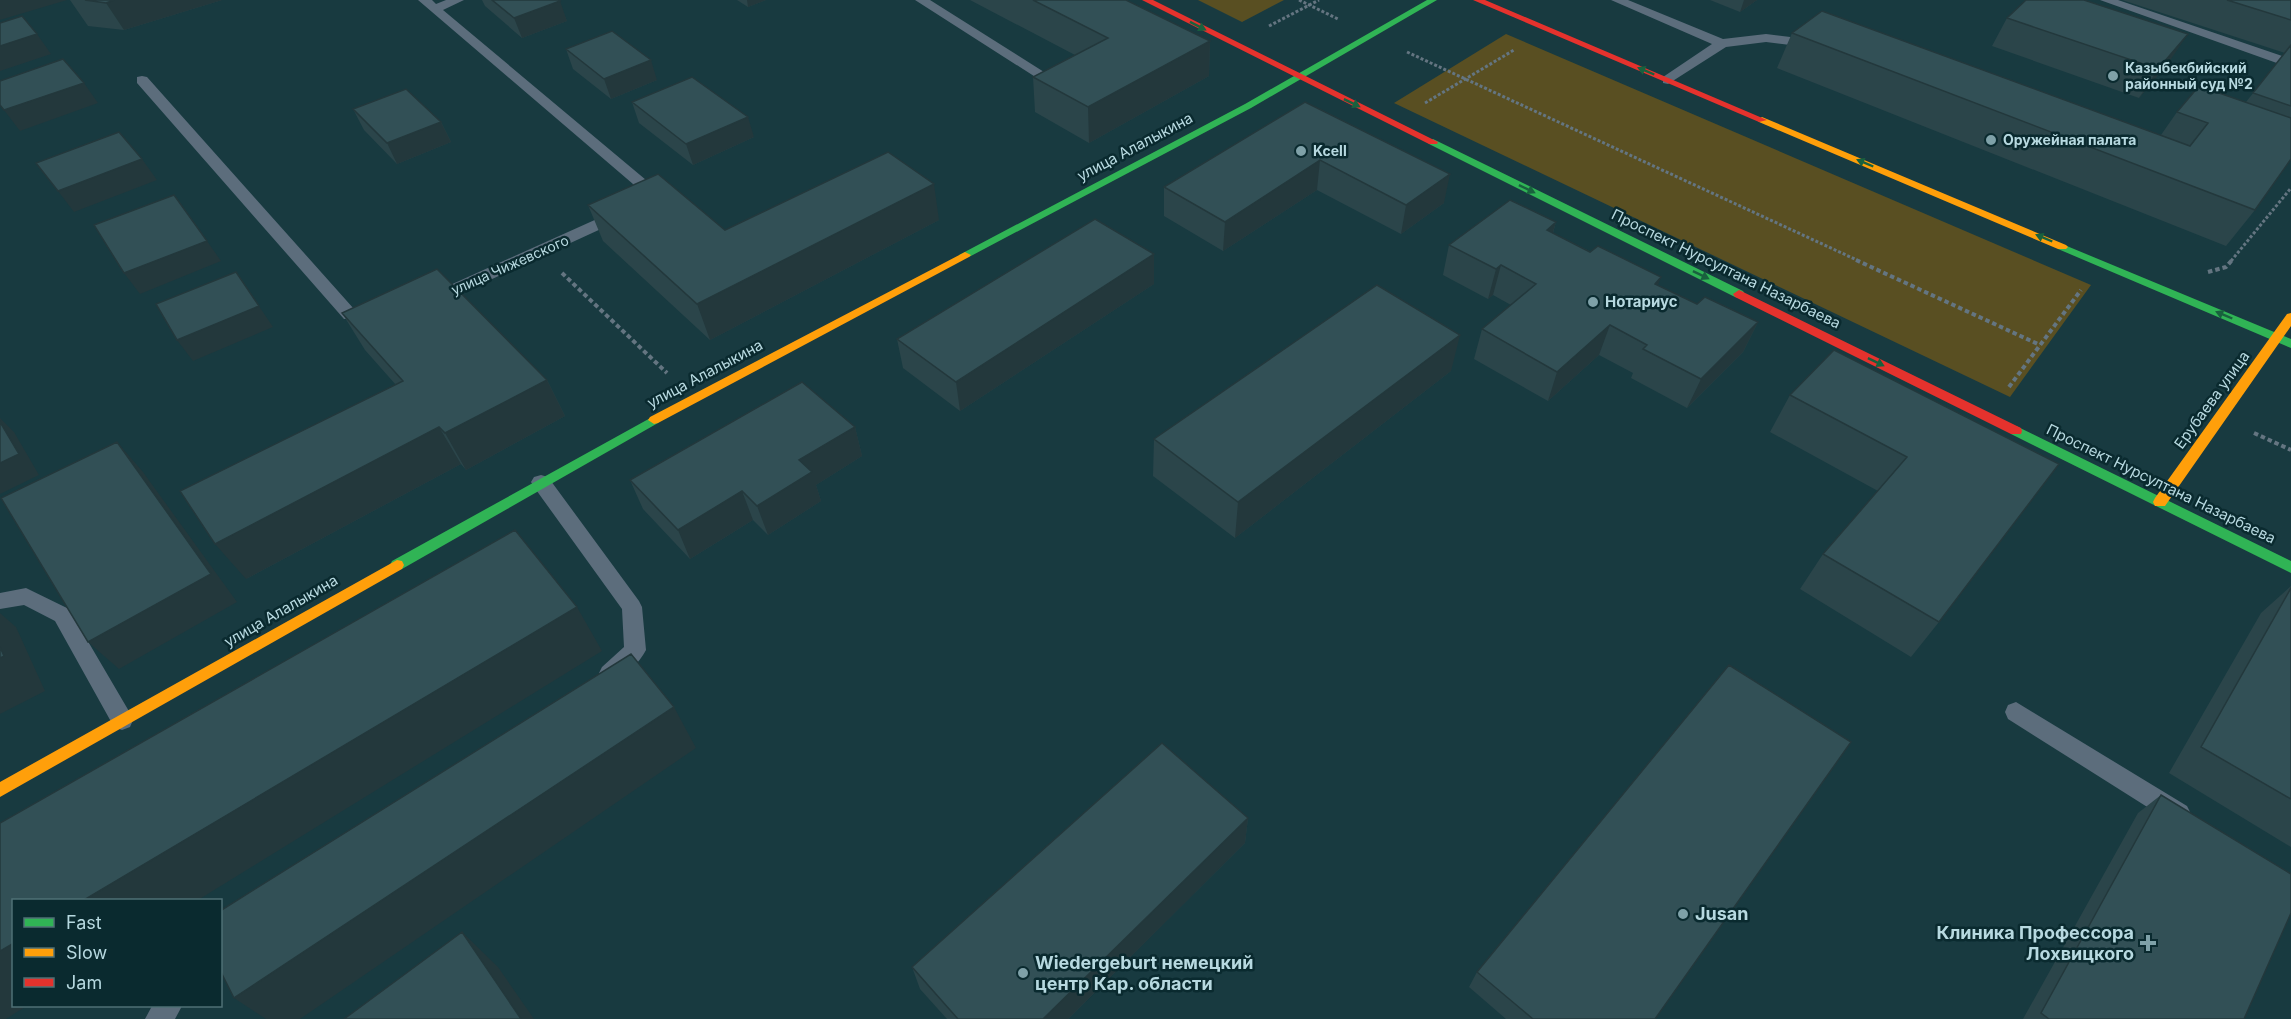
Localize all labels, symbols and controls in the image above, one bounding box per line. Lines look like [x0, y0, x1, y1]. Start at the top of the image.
one-way arrow [1190, 21, 1207, 31]
place label: Казыбекбийский районный суд №2 [2125, 59, 2253, 92]
one-way arrow [1637, 66, 1655, 76]
marker: Казыбекбийский районный суд №2 [2106, 69, 2120, 83]
one-way arrow [1343, 98, 1360, 107]
street label: улица Алалыкина [1074, 108, 1196, 185]
place label: Оружейная палата [2003, 131, 2136, 148]
marker: Оружейная палата [1984, 133, 1998, 147]
place label: Kcell [1313, 142, 1347, 159]
marker: Kcell [1294, 144, 1308, 158]
one-way arrow [1855, 158, 1873, 168]
one-way arrow [1518, 184, 1535, 194]
street label: Проспект Нурсултана Назарбаева [1608, 205, 1844, 332]
street label: улица Чижевского [448, 231, 571, 298]
one-way arrow [2035, 233, 2053, 243]
one-way arrow [1693, 271, 1710, 280]
place label: Нотариус [1605, 292, 1678, 311]
marker: Нотариус [1586, 295, 1600, 309]
one-way arrow [2214, 310, 2232, 320]
street label: улица Алалыкина [644, 335, 766, 412]
street label: Ерубаева улица [2170, 347, 2253, 452]
one-way arrow [1868, 357, 1885, 367]
street label: Проспект Нурсултана Назарбаева [2043, 420, 2279, 547]
street label: улица Алалыкина [220, 570, 341, 651]
legend [12, 899, 222, 1007]
place label: Jusan [1695, 903, 1748, 924]
marker: Jusan [1676, 907, 1690, 921]
text: Fast [66, 912, 102, 933]
place label: Клиника Профессора Лохвицкого [1936, 922, 2134, 964]
marker: Клиника Профессора Лохвицкого [2139, 934, 2157, 952]
text: Slow [66, 942, 107, 963]
place label: Wiedergeburt немецкий центр Кар. области [1035, 952, 1253, 994]
marker: Wiedergeburt немецкий центр Кар. области [1016, 966, 1030, 980]
text: Jam [66, 972, 102, 993]

